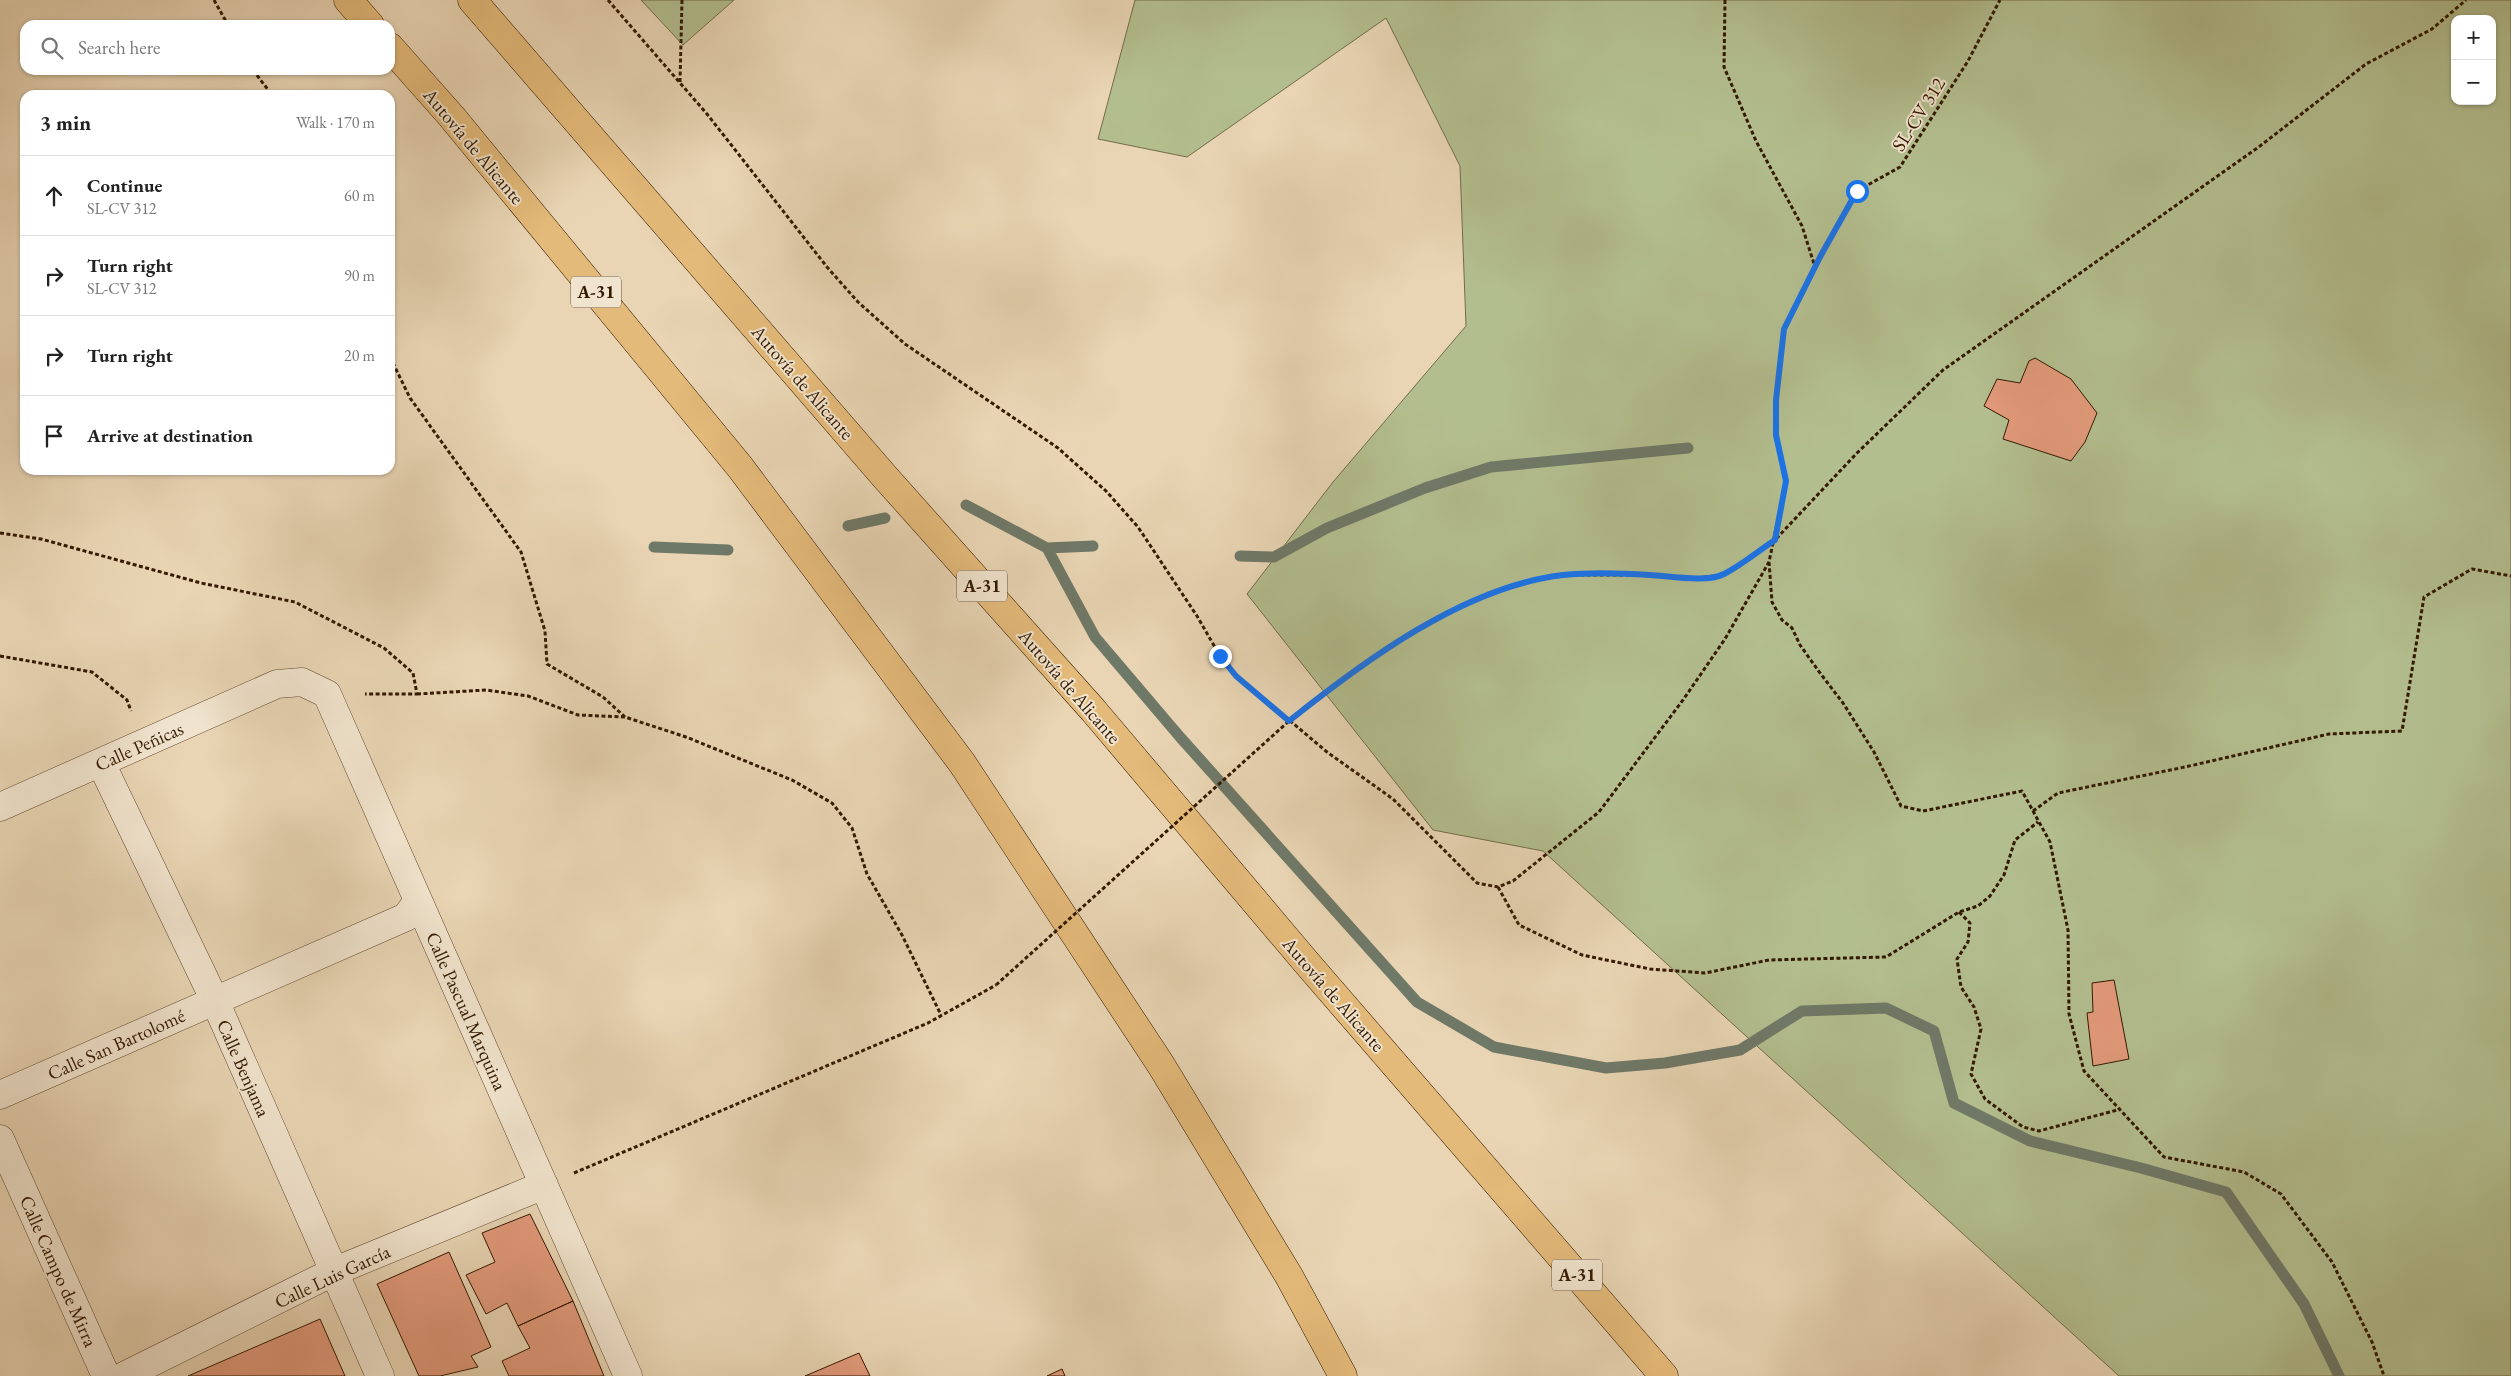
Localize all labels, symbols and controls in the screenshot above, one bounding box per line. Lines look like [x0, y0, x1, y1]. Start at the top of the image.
map controls [2451, 15, 2496, 105]
button: + [2451, 15, 2496, 60]
search box [20, 20, 395, 75]
icon: search [38, 34, 66, 62]
text: Search here [78, 35, 160, 60]
button: − [2451, 60, 2496, 105]
street label: SL-CV 312 [1886, 73, 1951, 156]
street label: Autovía de Alicante [417, 82, 530, 210]
text: 3 min [40, 109, 91, 136]
text: Walk · 170 m [296, 112, 375, 133]
text: Continue [87, 173, 162, 198]
route start [1846, 180, 1869, 203]
icon: ahead [40, 182, 68, 210]
text: 60 m [344, 185, 375, 206]
text: SL-CV 312 [87, 198, 157, 219]
text: Turn right [87, 253, 173, 278]
icon: right [40, 262, 68, 290]
text: 90 m [344, 265, 375, 286]
road number: A-31 [571, 276, 621, 308]
text: SL-CV 312 [87, 278, 157, 299]
street label: Autovía de Alicante [745, 319, 859, 445]
icon: right [40, 342, 68, 370]
text: Turn right [87, 343, 173, 368]
text: 20 m [344, 345, 375, 366]
icon: arrive [40, 422, 68, 450]
text: Arrive at destination [87, 423, 253, 448]
road number: A-31 [957, 570, 1007, 602]
street label: Autovía de Alicante [1012, 623, 1126, 749]
route end [1209, 645, 1232, 668]
street label: Calle Peñicas [91, 716, 187, 777]
street label: Calle Pascual Marquina [420, 928, 513, 1095]
street label: Autovía de Alicante [1276, 931, 1390, 1057]
street label: Calle San Bartolomé [44, 1003, 189, 1086]
street label: Calle Benjama [211, 1016, 276, 1121]
street label: Calle Campo de Mirra [14, 1192, 103, 1351]
street label: Calle Luis García [270, 1239, 394, 1314]
road number: A-31 [1552, 1260, 1602, 1290]

